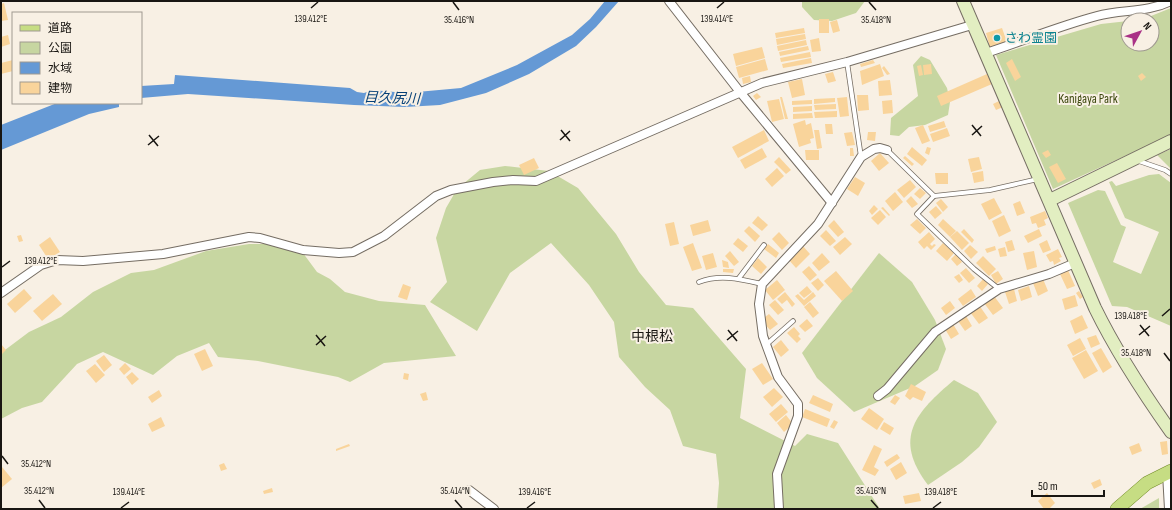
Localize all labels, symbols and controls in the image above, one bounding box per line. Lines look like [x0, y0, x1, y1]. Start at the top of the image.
legend [12, 12, 142, 104]
north arrow [1120, 12, 1160, 52]
text: 139.412°E [295, 13, 327, 25]
text: 139.414°E [701, 13, 733, 25]
text: 35.416°N [444, 14, 474, 26]
text: 35.418°N [861, 14, 891, 26]
text: N [1140, 19, 1154, 32]
text: 道路 [48, 21, 72, 36]
place label: さわ霊園 [1005, 30, 1057, 46]
marker: さわ霊園 [992, 33, 1002, 43]
text: 公園 [48, 41, 72, 56]
text: 水域 [48, 61, 72, 76]
text: 建物 [48, 81, 72, 96]
water label: 目久尻川 [364, 89, 422, 108]
park label: Kanigaya Park [1058, 91, 1118, 107]
text: 139.412°E [25, 255, 57, 267]
text: 139.418°E [1115, 310, 1147, 322]
district label: 中根松 [631, 328, 673, 345]
text: 35.418°N [1121, 347, 1151, 359]
text: 35.412°N [21, 458, 51, 470]
scale bar [1032, 472, 1104, 498]
text: 50 m [1038, 479, 1058, 494]
text: 35.412°N [24, 485, 54, 497]
text: 35.414°N [440, 485, 470, 497]
text: 35.416°N [856, 485, 886, 497]
text: 139.414°E [113, 486, 145, 498]
text: 139.416°E [519, 486, 551, 498]
text: 139.418°E [925, 486, 957, 498]

